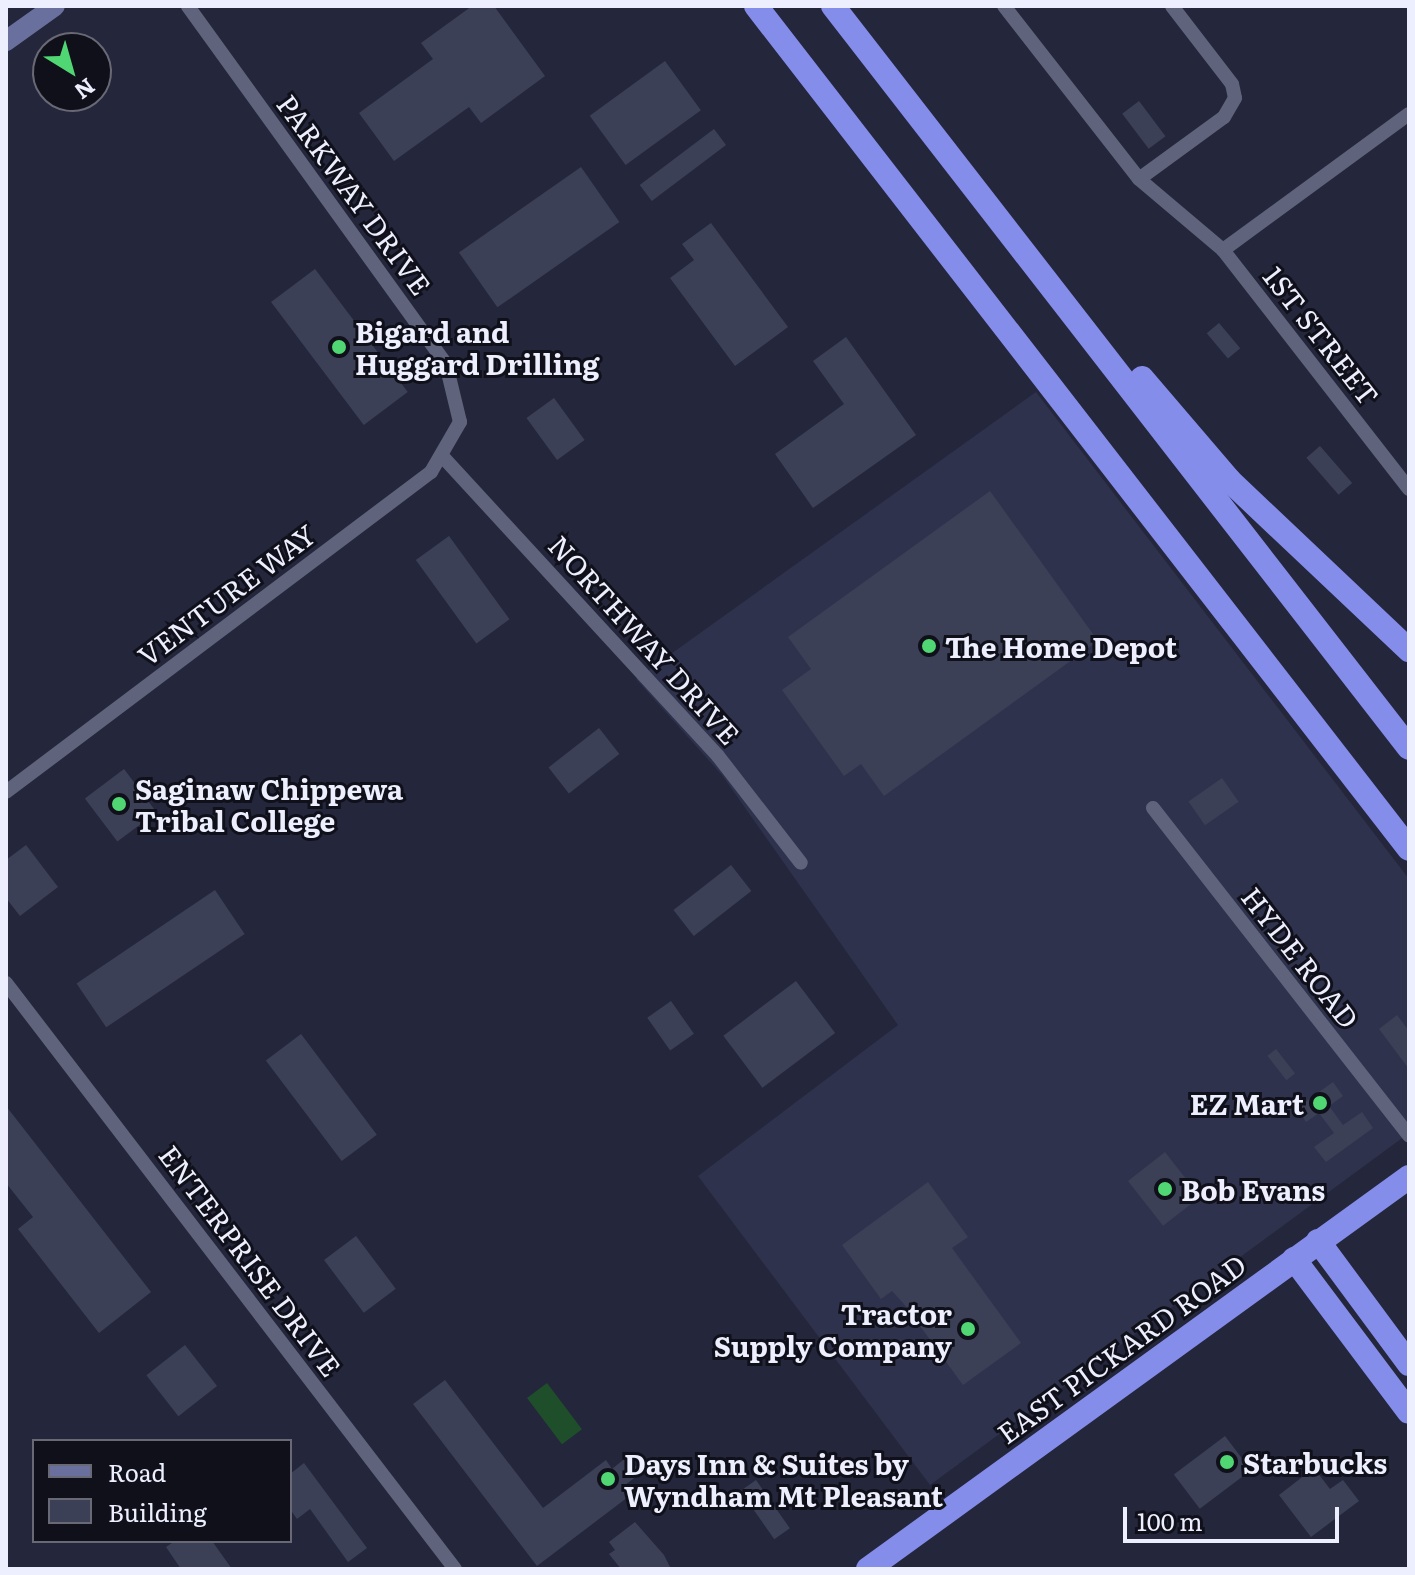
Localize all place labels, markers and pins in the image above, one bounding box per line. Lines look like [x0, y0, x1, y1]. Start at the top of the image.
place label: Bigard and Huggard Drilling [355, 314, 599, 380]
marker: Bigard and Huggard Drilling [330, 338, 348, 356]
place label: The Home Depot [945, 629, 1177, 663]
marker: The Home Depot [920, 637, 938, 655]
place label: Saginaw Chippewa Tribal College [135, 771, 403, 837]
marker: Saginaw Chippewa Tribal College [110, 795, 128, 813]
place label: EZ Mart [1190, 1086, 1304, 1120]
marker: EZ Mart [1311, 1094, 1329, 1112]
place label: Bob Evans [1181, 1172, 1325, 1206]
marker: Bob Evans [1156, 1180, 1174, 1198]
place label: Tractor Supply Company [714, 1296, 952, 1362]
marker: Tractor Supply Company [959, 1320, 977, 1338]
place label: Starbucks [1243, 1445, 1387, 1479]
place label: Days Inn & Suites by Wyndham Mt Pleasant [624, 1446, 943, 1512]
marker: Starbucks [1218, 1453, 1236, 1471]
marker: Days Inn & Suites by Wyndham Mt Pleasant [599, 1470, 617, 1488]

